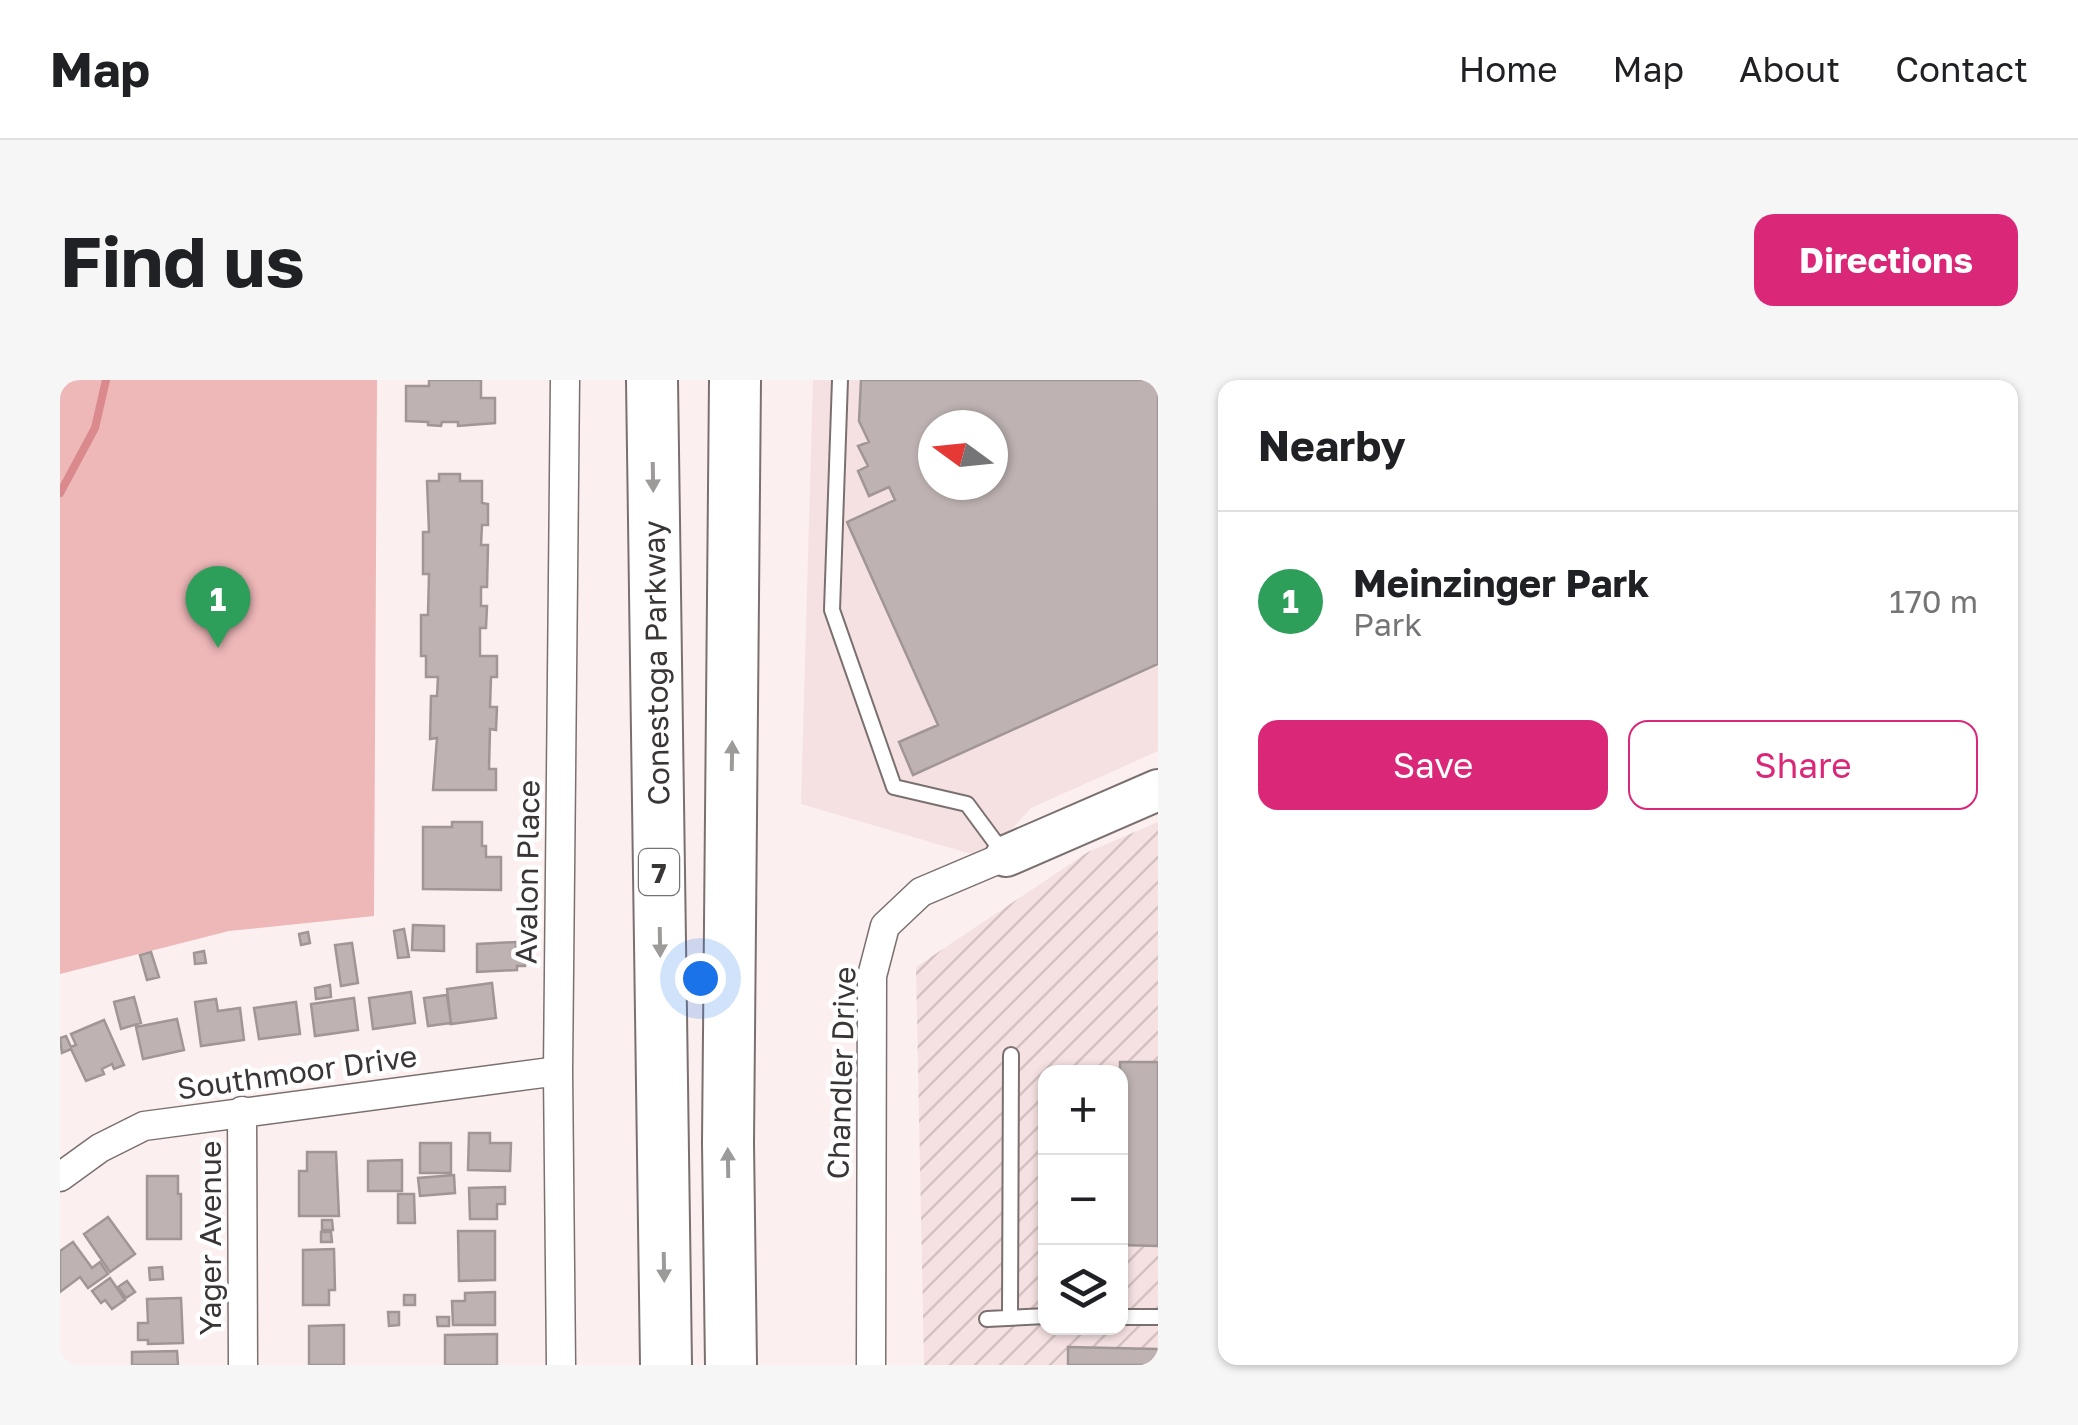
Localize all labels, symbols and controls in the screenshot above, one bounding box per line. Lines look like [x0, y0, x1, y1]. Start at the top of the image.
text: Map [50, 40, 150, 98]
text: Home [1459, 48, 1558, 90]
text: Map [1613, 48, 1684, 90]
text: About [1739, 48, 1840, 90]
text: Contact [1895, 48, 2028, 90]
button: Directions [1754, 214, 2018, 306]
text: Find us [60, 218, 305, 302]
north arrow [918, 410, 1008, 500]
text: Nearby [1258, 420, 1406, 470]
one-way arrow [646, 462, 662, 494]
street label: Conestoga Parkway [636, 520, 676, 806]
text: Meinzinger Park [1353, 560, 1649, 605]
pin: 1 [186, 566, 250, 648]
text: 1 [1282, 582, 1299, 620]
text: 170 m [1889, 582, 1978, 620]
text: Park [1353, 605, 1422, 643]
button: Save [1258, 720, 1608, 810]
button: Share [1628, 720, 1978, 810]
one-way arrow [724, 739, 740, 771]
street label: Avalon Place [507, 780, 547, 964]
road number: 7 [639, 849, 679, 895]
one-way arrow [652, 927, 668, 959]
your location [675, 953, 726, 1004]
street label: Chandler Drive [819, 966, 863, 1180]
street label: Southmoor Drive [175, 1037, 419, 1107]
map controls [1038, 1065, 1128, 1335]
button: + [1038, 1065, 1128, 1155]
street label: Yager Avenue [192, 1141, 228, 1335]
one-way arrow [720, 1146, 736, 1178]
button: − [1038, 1155, 1128, 1245]
button: layers [1038, 1245, 1128, 1335]
one-way arrow [657, 1252, 673, 1284]

